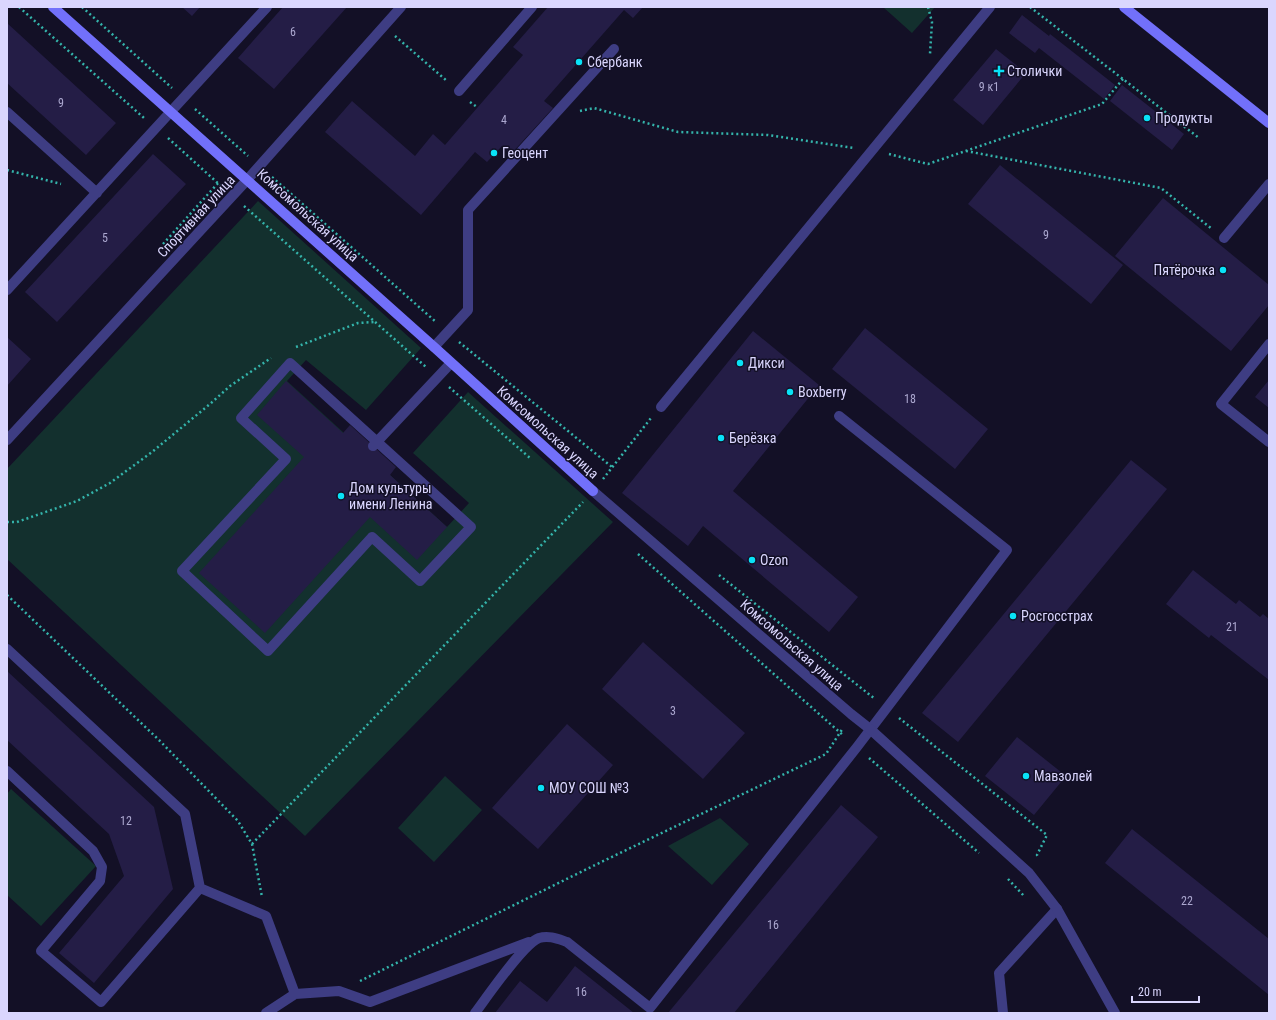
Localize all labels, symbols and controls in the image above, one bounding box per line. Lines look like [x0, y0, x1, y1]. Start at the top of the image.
house number: 6 [290, 25, 296, 39]
place label: Сбербанк [587, 54, 643, 70]
marker: Сбербанк [574, 57, 584, 67]
place label: Столички [1007, 63, 1062, 79]
marker: Столички [994, 66, 1004, 76]
house number: 9 к1 [979, 80, 999, 94]
house number: 9 [58, 96, 64, 110]
place label: Продукты [1155, 110, 1213, 126]
house number: 4 [501, 113, 507, 127]
marker: Продукты [1142, 113, 1152, 123]
place label: Геоцент [502, 145, 548, 161]
marker: Геоцент [489, 148, 499, 158]
street label: Комсомольская улица [254, 165, 362, 265]
street label: Спортивная улица [154, 172, 238, 260]
house number: 9 [1043, 228, 1049, 242]
house number: 5 [102, 231, 108, 245]
place label: Пятёрочка [1154, 262, 1215, 278]
marker: Пятёрочка [1218, 265, 1228, 275]
place label: Дикси [748, 355, 785, 371]
marker: Дикси [735, 358, 745, 368]
street label: Комсомольская улица [494, 382, 602, 482]
place label: Boxberry [798, 384, 847, 400]
marker: Boxberry [785, 387, 795, 397]
house number: 18 [904, 392, 916, 406]
place label: Берёзка [729, 430, 776, 446]
marker: Берёзка [716, 433, 726, 443]
place label: Дом культуры имени Ленина [349, 480, 432, 512]
marker: Дом культуры имени Ленина [336, 491, 346, 501]
place label: Ozon [760, 552, 788, 568]
marker: Ozon [747, 555, 757, 565]
street label: Комсомольская улица [737, 596, 847, 694]
place label: Росгосстрах [1021, 608, 1093, 624]
marker: Росгосстрах [1008, 611, 1018, 621]
house number: 21 [1226, 620, 1238, 634]
house number: 3 [670, 704, 676, 718]
place label: Мавзолей [1034, 768, 1092, 784]
marker: Мавзолей [1021, 771, 1031, 781]
place label: МОУ СОШ №3 [549, 780, 629, 796]
marker: МОУ СОШ №3 [536, 783, 546, 793]
house number: 12 [120, 814, 132, 828]
house number: 22 [1181, 894, 1193, 908]
house number: 16 [767, 918, 779, 932]
scale bar [1132, 978, 1199, 1004]
house number: 16 [575, 985, 587, 999]
text: 20 m [1138, 985, 1162, 999]

